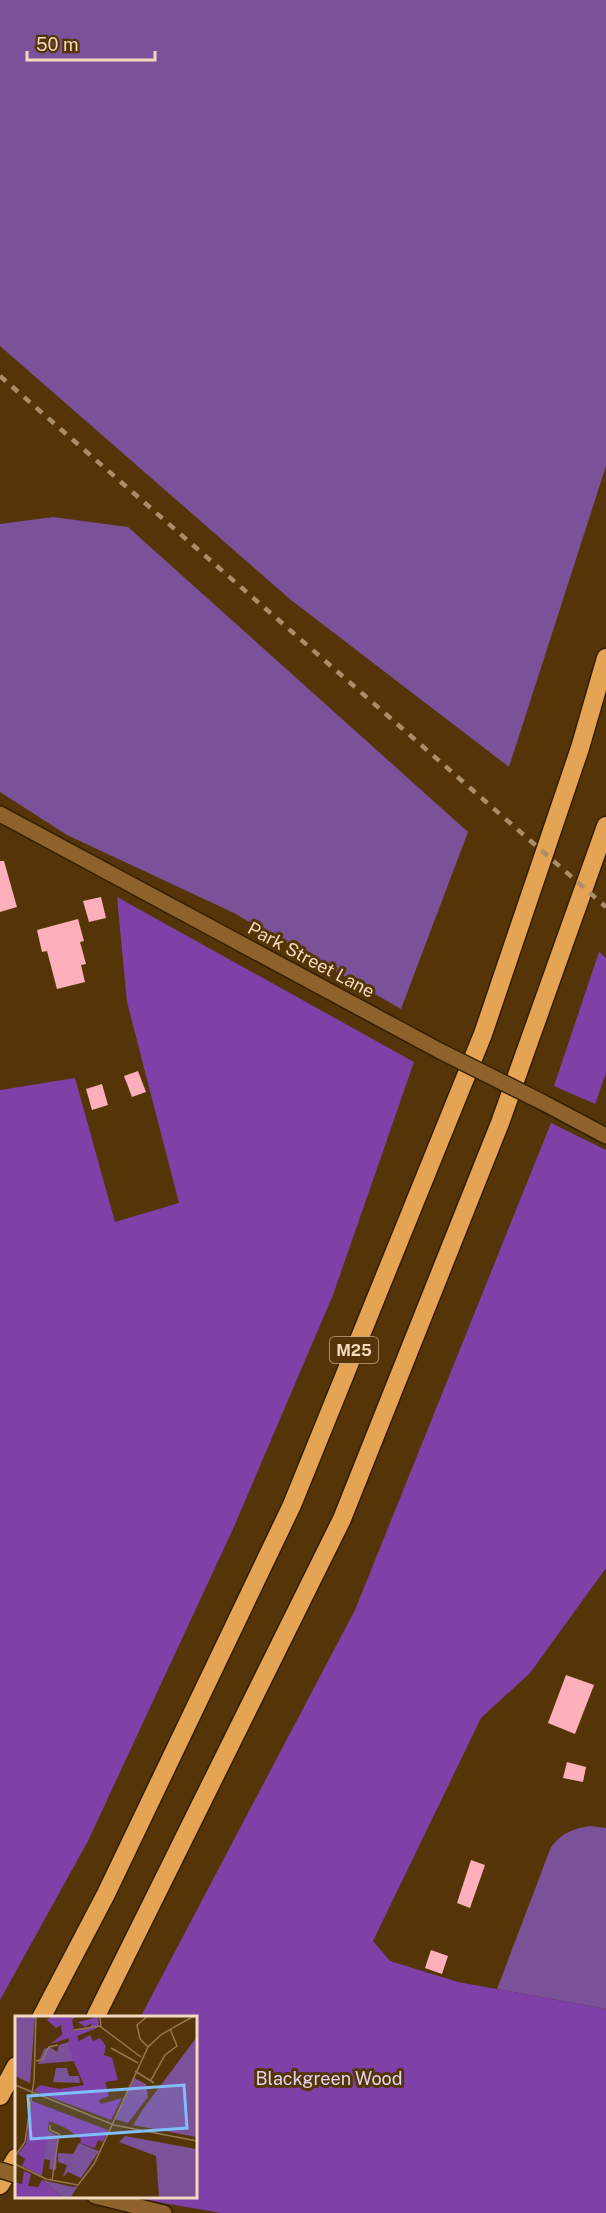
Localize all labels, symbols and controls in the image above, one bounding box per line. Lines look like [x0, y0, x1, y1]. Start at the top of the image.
scale bar [27, 24, 154, 62]
text: 50 m [36, 34, 79, 55]
street label: Park Street Lane [244, 917, 378, 1002]
road number: M25 [330, 1337, 378, 1363]
inset map [15, 2016, 196, 2198]
park label: Blackgreen Wood [255, 2068, 403, 2089]

